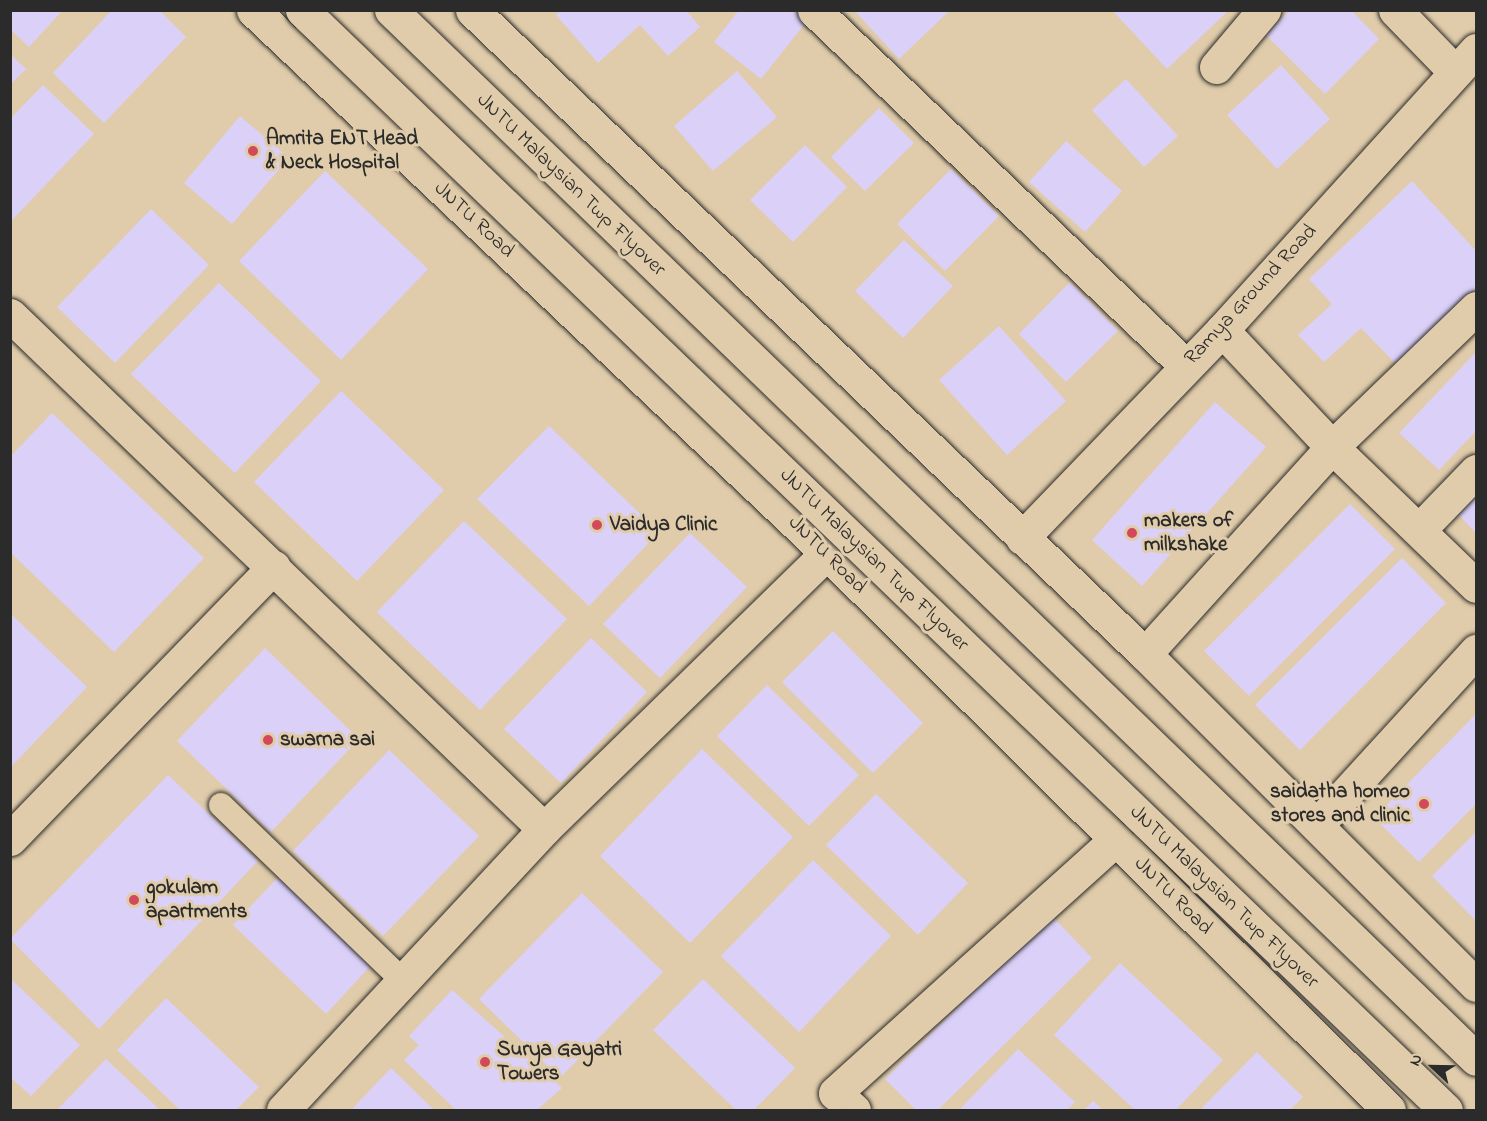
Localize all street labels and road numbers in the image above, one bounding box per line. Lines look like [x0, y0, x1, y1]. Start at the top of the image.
street label: JNTU Malaysian Twp Flyover [471, 88, 671, 282]
street label: JNTU Road [429, 176, 519, 264]
street label: Ramya Ground Road [1179, 219, 1323, 371]
street label: JNTU Malaysian Twp Flyover [774, 463, 974, 657]
street label: JNTU Road [783, 511, 871, 599]
street label: JNTU Malaysian Twp Flyover [1124, 800, 1324, 994]
street label: JNTU Road [1129, 852, 1217, 940]

